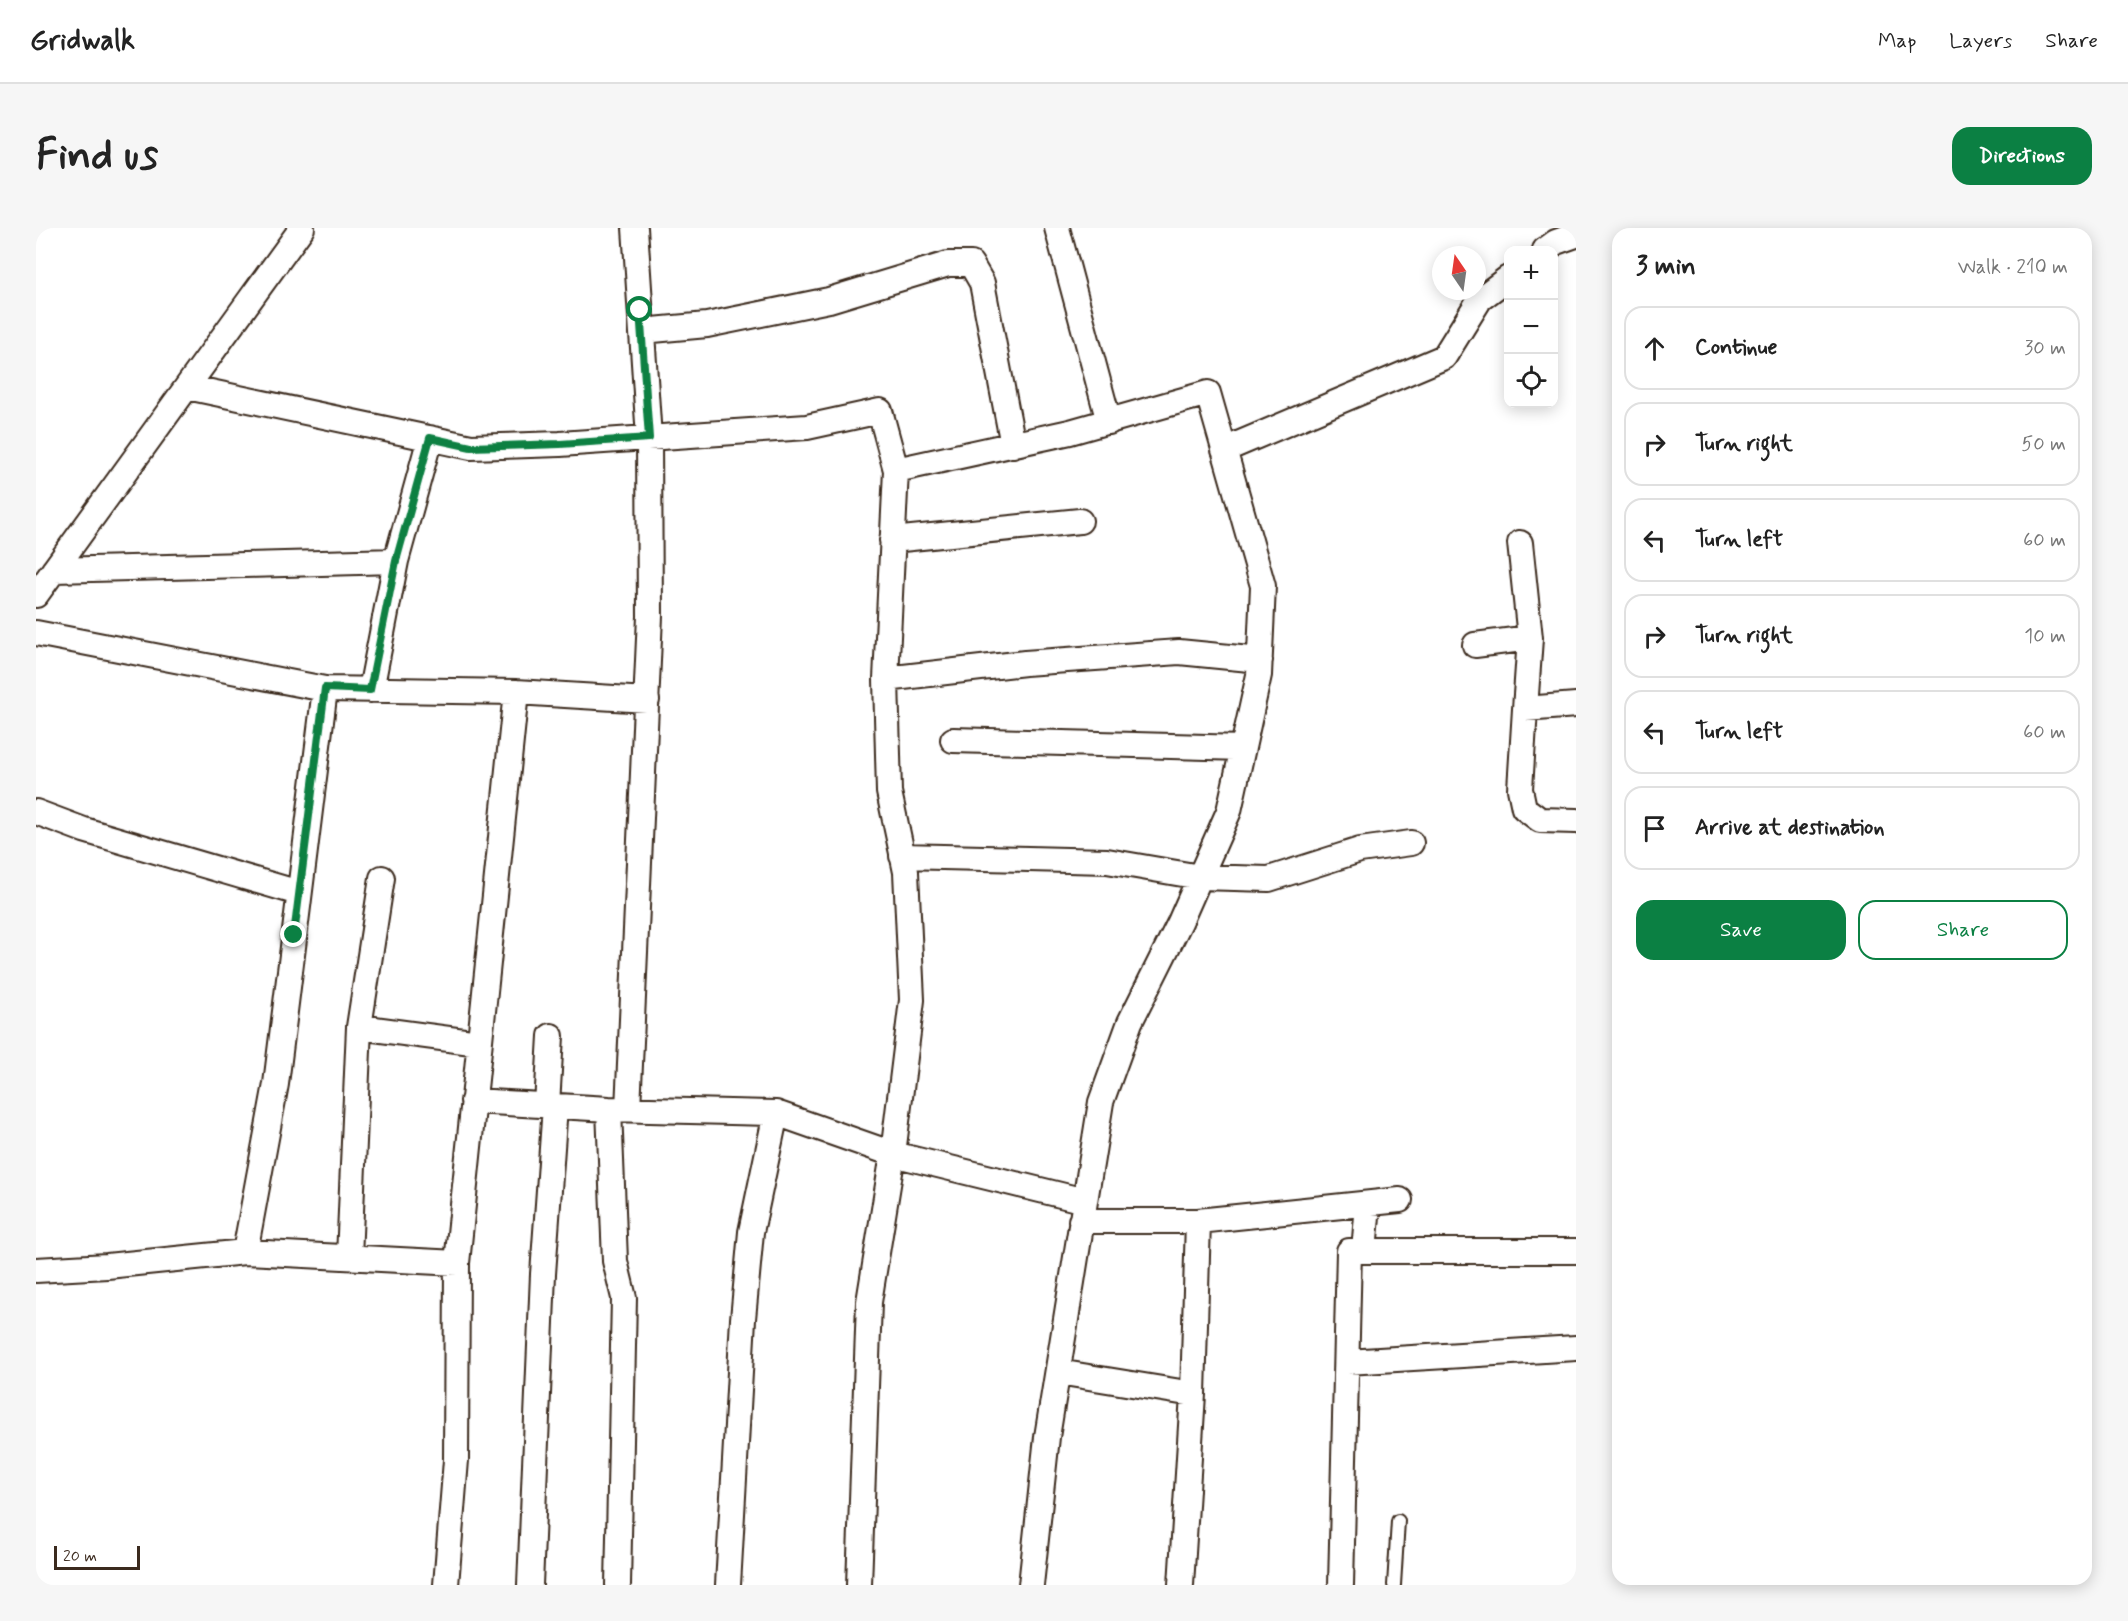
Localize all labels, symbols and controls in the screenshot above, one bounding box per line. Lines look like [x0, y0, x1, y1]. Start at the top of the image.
text: Gridwalk [30, 23, 135, 60]
text: Map [1878, 27, 1916, 55]
text: Layers [1949, 27, 2012, 55]
text: Share [2045, 27, 2098, 55]
button: Directions [1952, 127, 2092, 185]
text: Find us [36, 129, 158, 184]
north arrow [1432, 246, 1486, 300]
map controls [1504, 246, 1558, 408]
button: + [1504, 246, 1558, 300]
text: 3 min [1636, 250, 1696, 284]
text: Walk · 210 m [1958, 254, 2068, 281]
route start [626, 296, 652, 322]
button: − [1504, 300, 1558, 354]
icon: ahead [1638, 332, 1671, 365]
text: Continue [1695, 334, 1777, 362]
text: 30 m [2024, 335, 2066, 362]
button: locate [1504, 354, 1558, 408]
icon: right [1638, 428, 1671, 461]
text: Turn right [1695, 430, 1793, 458]
text: 50 m [2021, 431, 2066, 458]
icon: left [1638, 524, 1671, 557]
text: Turn left [1695, 526, 1783, 554]
text: 60 m [2023, 527, 2066, 554]
icon: right [1638, 620, 1671, 653]
text: Turn right [1695, 622, 1793, 650]
text: 10 m [2024, 623, 2066, 650]
icon: left [1638, 716, 1671, 749]
text: Turn left [1695, 718, 1783, 746]
text: 60 m [2023, 719, 2066, 746]
icon: arrive [1638, 812, 1671, 845]
text: Arrive at destination [1695, 814, 1885, 842]
button: Save [1636, 900, 1846, 960]
button: Share [1858, 900, 2068, 960]
route end [280, 921, 306, 947]
scale bar [54, 1543, 140, 1570]
text: 20 m [63, 1546, 97, 1567]

